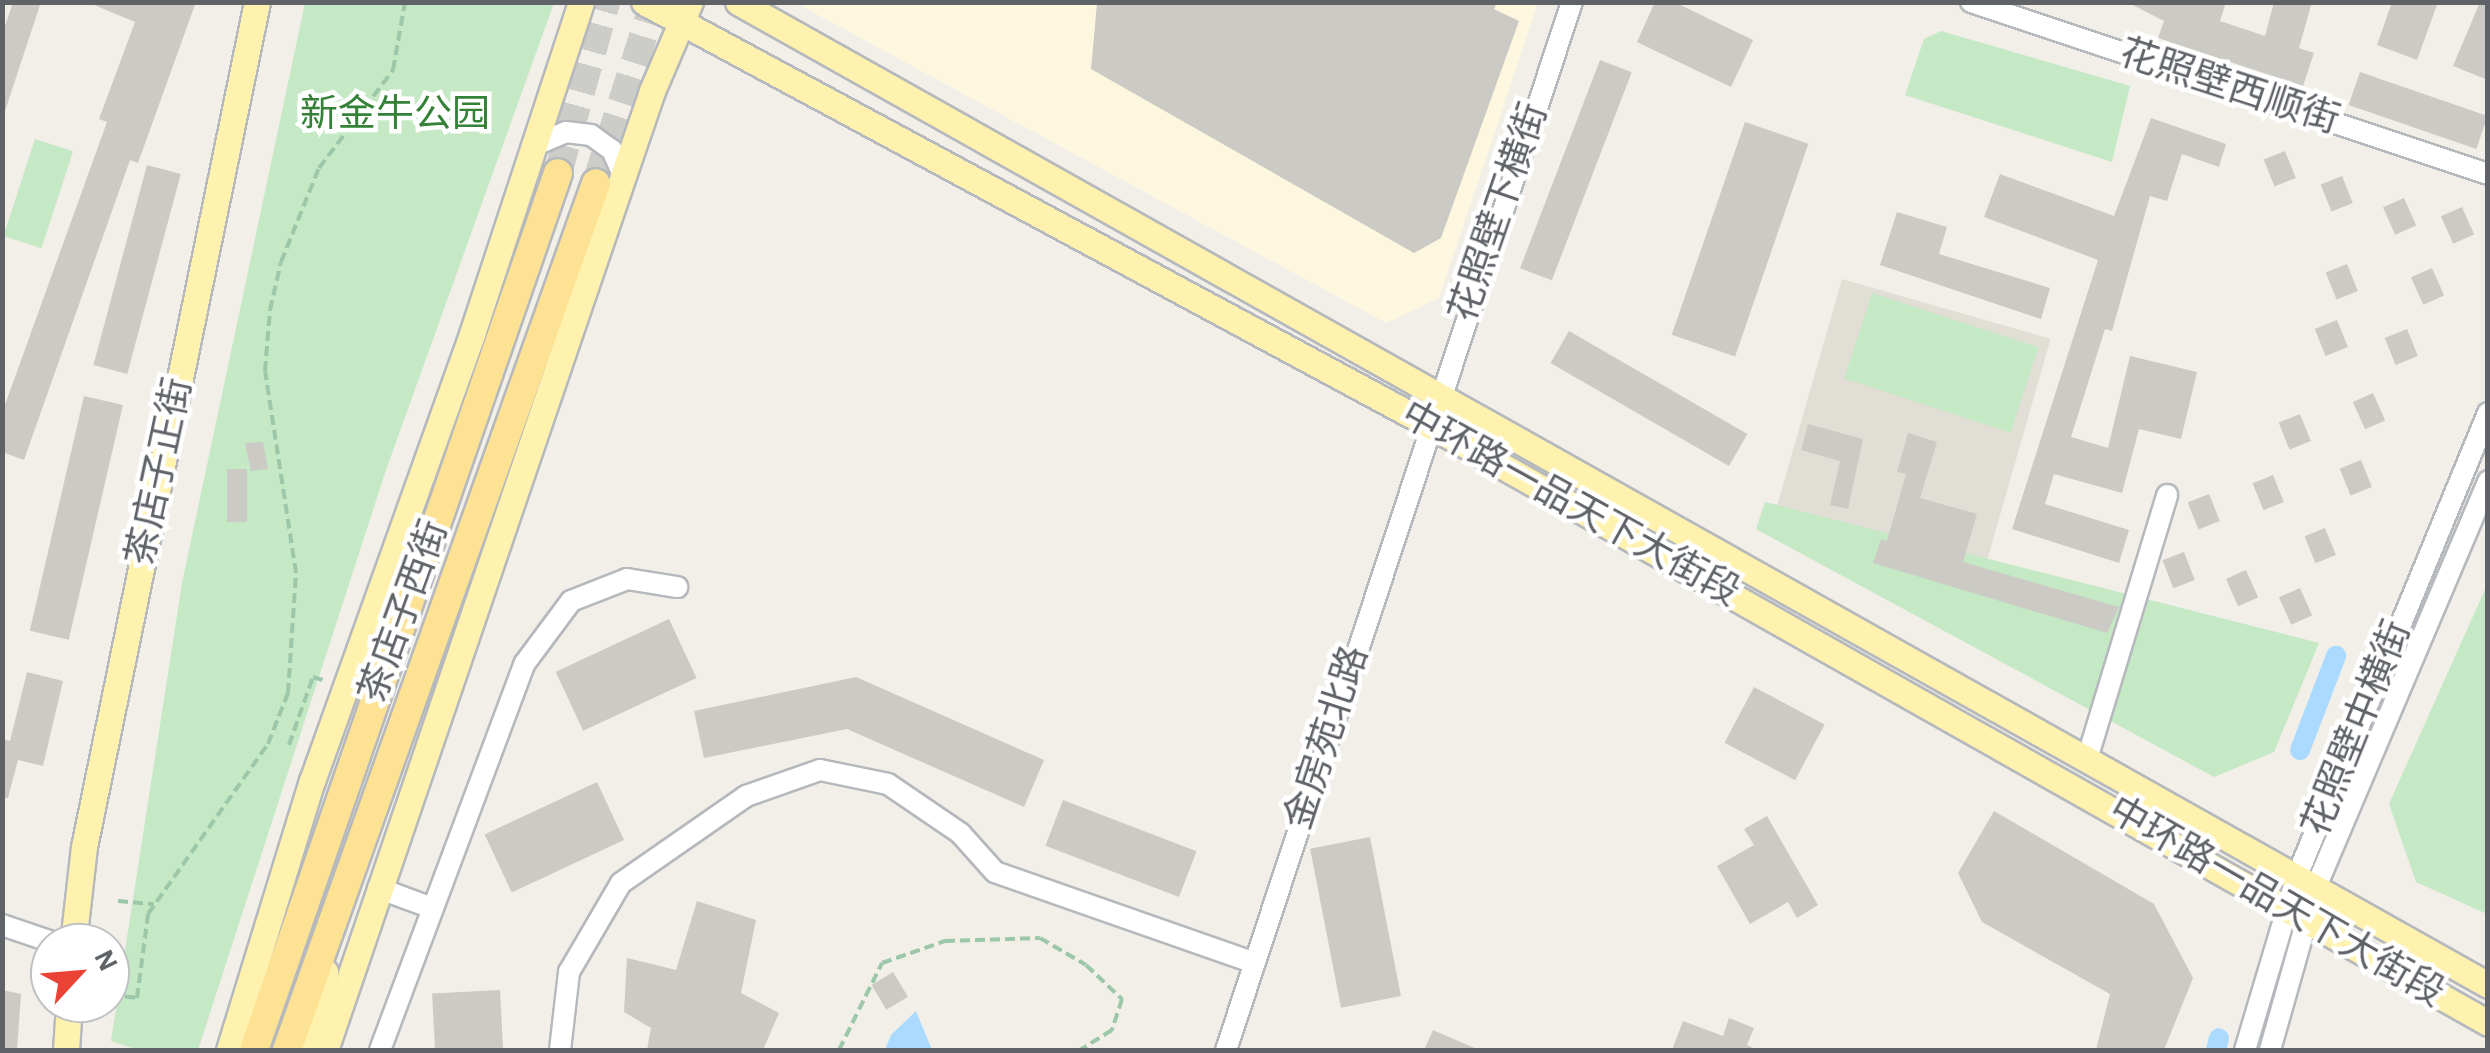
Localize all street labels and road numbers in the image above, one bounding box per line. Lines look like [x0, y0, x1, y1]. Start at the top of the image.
street label: 花照壁西顺街 [2114, 31, 2344, 145]
street label: 花照壁下横街 [1441, 98, 1559, 328]
street label: 茶店子正街 [119, 374, 203, 570]
street label: 中环路一品天下大街段 [1393, 393, 1747, 617]
street label: 茶店子西街 [351, 515, 459, 709]
street label: 花照壁中横街 [2294, 615, 2422, 843]
street label: 金房苑北路 [1277, 641, 1379, 835]
street label: 中环路一品天下大街段 [2100, 788, 2452, 1018]

